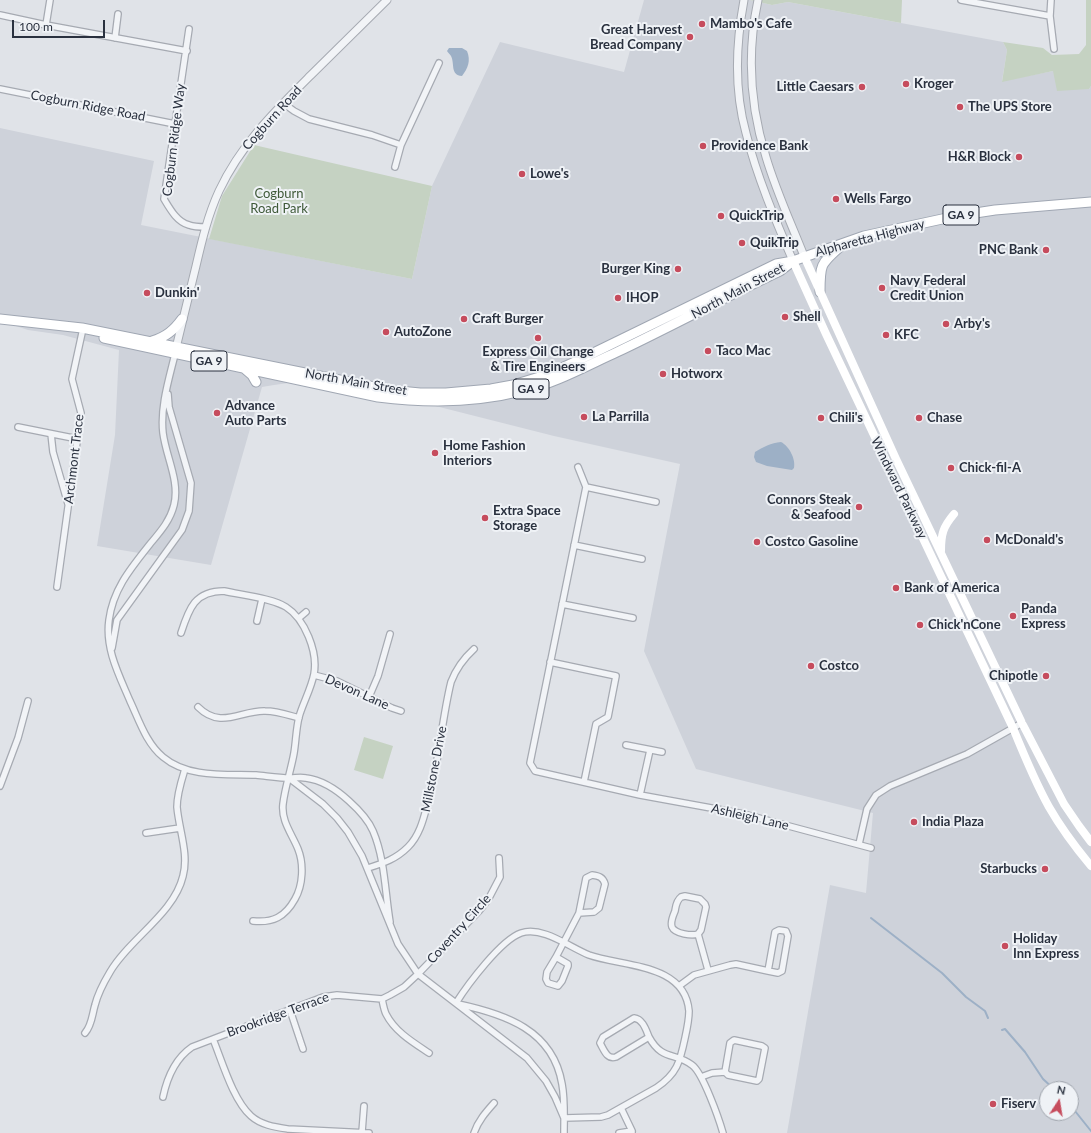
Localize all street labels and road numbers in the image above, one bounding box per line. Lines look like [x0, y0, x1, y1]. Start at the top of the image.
street label: Cogburn Ridge Way [159, 83, 189, 197]
street label: Cogburn Road [239, 83, 305, 153]
street label: Cogburn Ridge Road [29, 87, 147, 125]
road number: GA 9 [943, 205, 979, 225]
street label: Alpharetta Highway [813, 216, 927, 260]
street label: North Main Street [689, 260, 787, 322]
road number: GA 9 [191, 351, 227, 371]
street label: North Main Street [304, 365, 408, 399]
road number: GA 9 [513, 379, 549, 399]
street label: Archmont Trace [61, 413, 87, 505]
street label: Windward Parkway [868, 435, 930, 541]
street label: Devon Lane [323, 671, 391, 713]
street label: Millstone Drive [418, 725, 450, 813]
street label: Ashleigh Lane [710, 800, 790, 834]
street label: Coventry Circle [424, 891, 494, 967]
street label: Brookridge Terrace [225, 989, 331, 1041]

